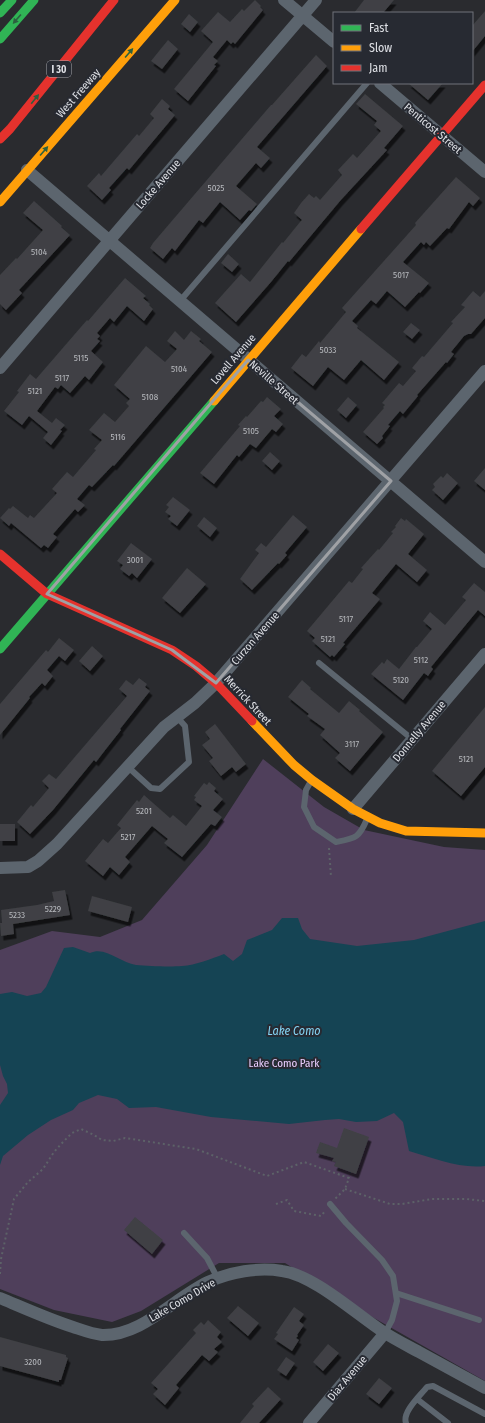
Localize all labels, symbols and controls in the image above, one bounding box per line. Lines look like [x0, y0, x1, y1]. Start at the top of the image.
legend [333, 12, 473, 84]
one-way arrow [12, 14, 21, 25]
text: Fast [369, 21, 388, 35]
text: Slow [369, 41, 392, 55]
one-way arrow [124, 47, 133, 58]
road number: I 30 [47, 61, 71, 77]
text: Jam [369, 61, 387, 75]
street label: West Freeway [54, 66, 103, 120]
one-way arrow [30, 93, 39, 104]
street label: Penticost Street [401, 101, 464, 157]
one-way arrow [39, 146, 48, 156]
street label: Locke Avenue [133, 157, 183, 212]
house number: 5025 [208, 183, 224, 193]
house number: 5104 [31, 247, 48, 257]
house number: 5017 [393, 270, 409, 280]
street label: Lovell Avenue [208, 332, 259, 387]
house number: 5033 [320, 345, 336, 355]
house number: 5115 [74, 353, 88, 363]
street label: Neville Street [247, 358, 301, 407]
house number: 5104 [171, 364, 188, 374]
house number: 5117 [55, 373, 69, 383]
house number: 5121 [28, 386, 42, 396]
house number: 5108 [142, 392, 159, 402]
house number: 5105 [243, 426, 259, 436]
house number: 5116 [110, 432, 126, 442]
house number: 3001 [127, 555, 143, 565]
street label: Curzon Avenue [229, 609, 282, 668]
house number: 5117 [339, 614, 353, 624]
house number: 5121 [321, 634, 335, 644]
house number: 5112 [414, 655, 428, 665]
street label: Merrick Street [221, 673, 274, 728]
house number: 5120 [393, 675, 409, 685]
street label: Donnelly Avenue [390, 698, 449, 764]
house number: 3117 [345, 739, 360, 749]
house number: 5121 [459, 754, 473, 764]
house number: 5201 [136, 806, 152, 816]
house number: 5217 [121, 832, 136, 842]
house number: 5229 [45, 904, 61, 914]
house number: 5233 [9, 910, 25, 920]
water label: Lake Como [267, 1024, 321, 1038]
park label: Lake Como Park [249, 1057, 320, 1070]
street label: Lake Como Drive [147, 1276, 218, 1325]
street label: Diaz Avenue [325, 1353, 370, 1403]
house number: 3200 [24, 1357, 42, 1367]

